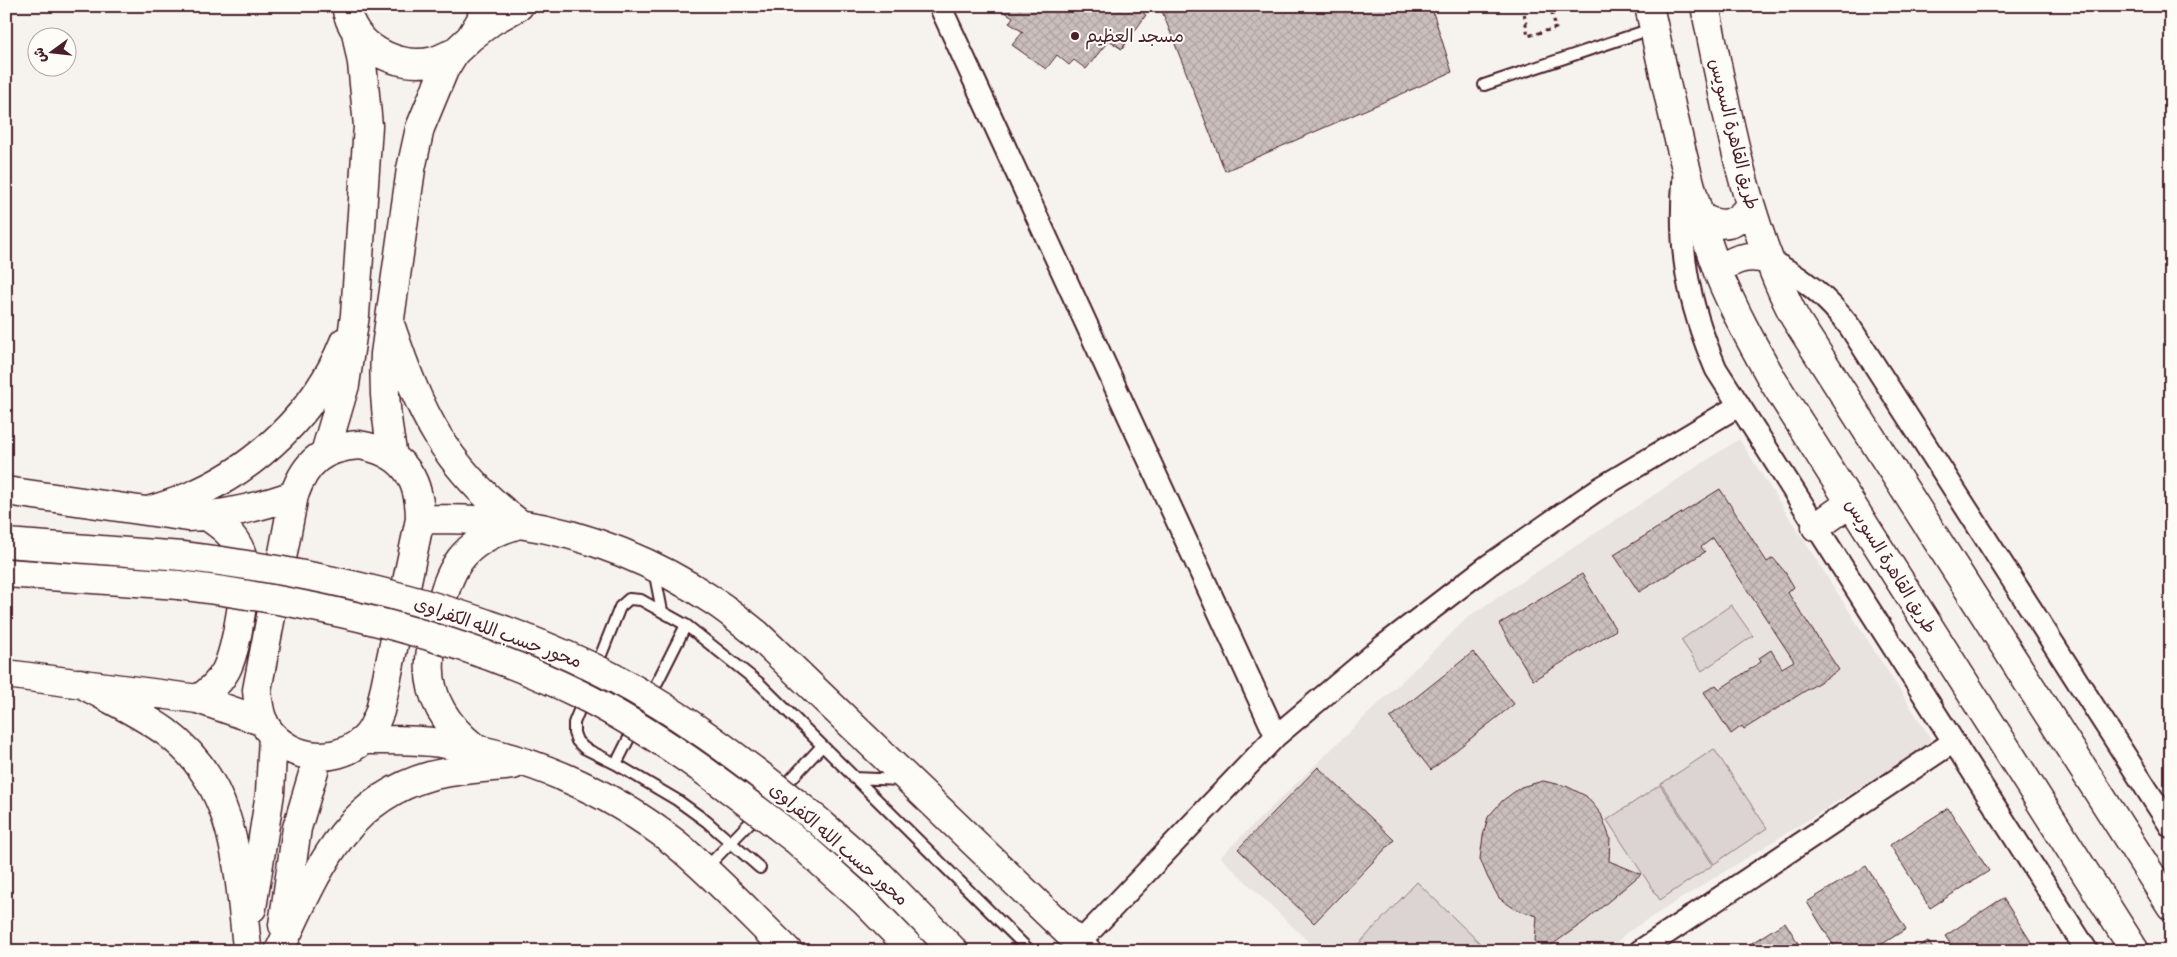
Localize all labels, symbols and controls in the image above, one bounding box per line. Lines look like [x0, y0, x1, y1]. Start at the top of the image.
place label: مسجد العظيم [1085, 25, 1184, 50]
north arrow [28, 28, 78, 78]
marker: مسجد العظيم [1069, 30, 1081, 42]
text: ش [30, 46, 50, 65]
street label: طريق القاهرة السويس [1705, 56, 1763, 212]
street label: طريق القاهرة السويس [1841, 494, 1941, 638]
street label: محور حسب الله الكفراوى [411, 591, 585, 673]
street label: محور حسب الله الكفراوى [765, 778, 913, 910]

